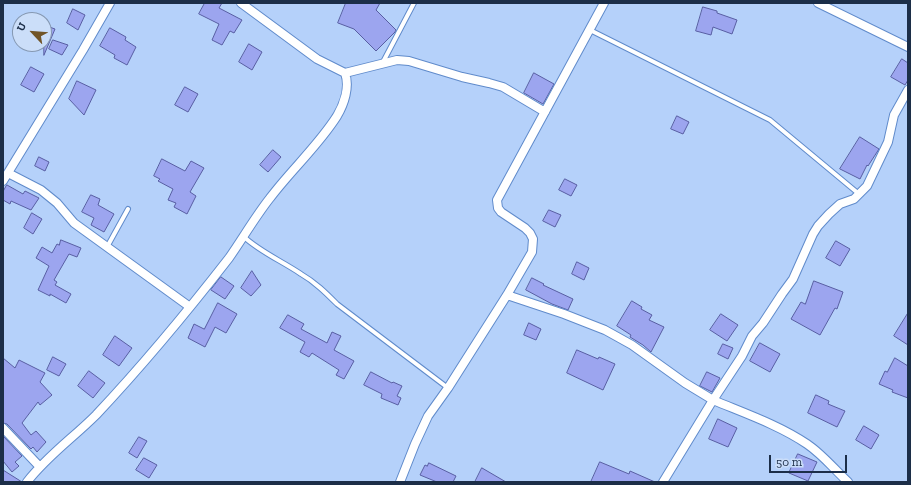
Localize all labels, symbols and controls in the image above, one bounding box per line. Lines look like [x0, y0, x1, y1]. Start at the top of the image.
north arrow [12, 12, 52, 52]
text: U [14, 21, 29, 33]
scale bar [771, 447, 849, 473]
text: 50 m [776, 455, 802, 469]

